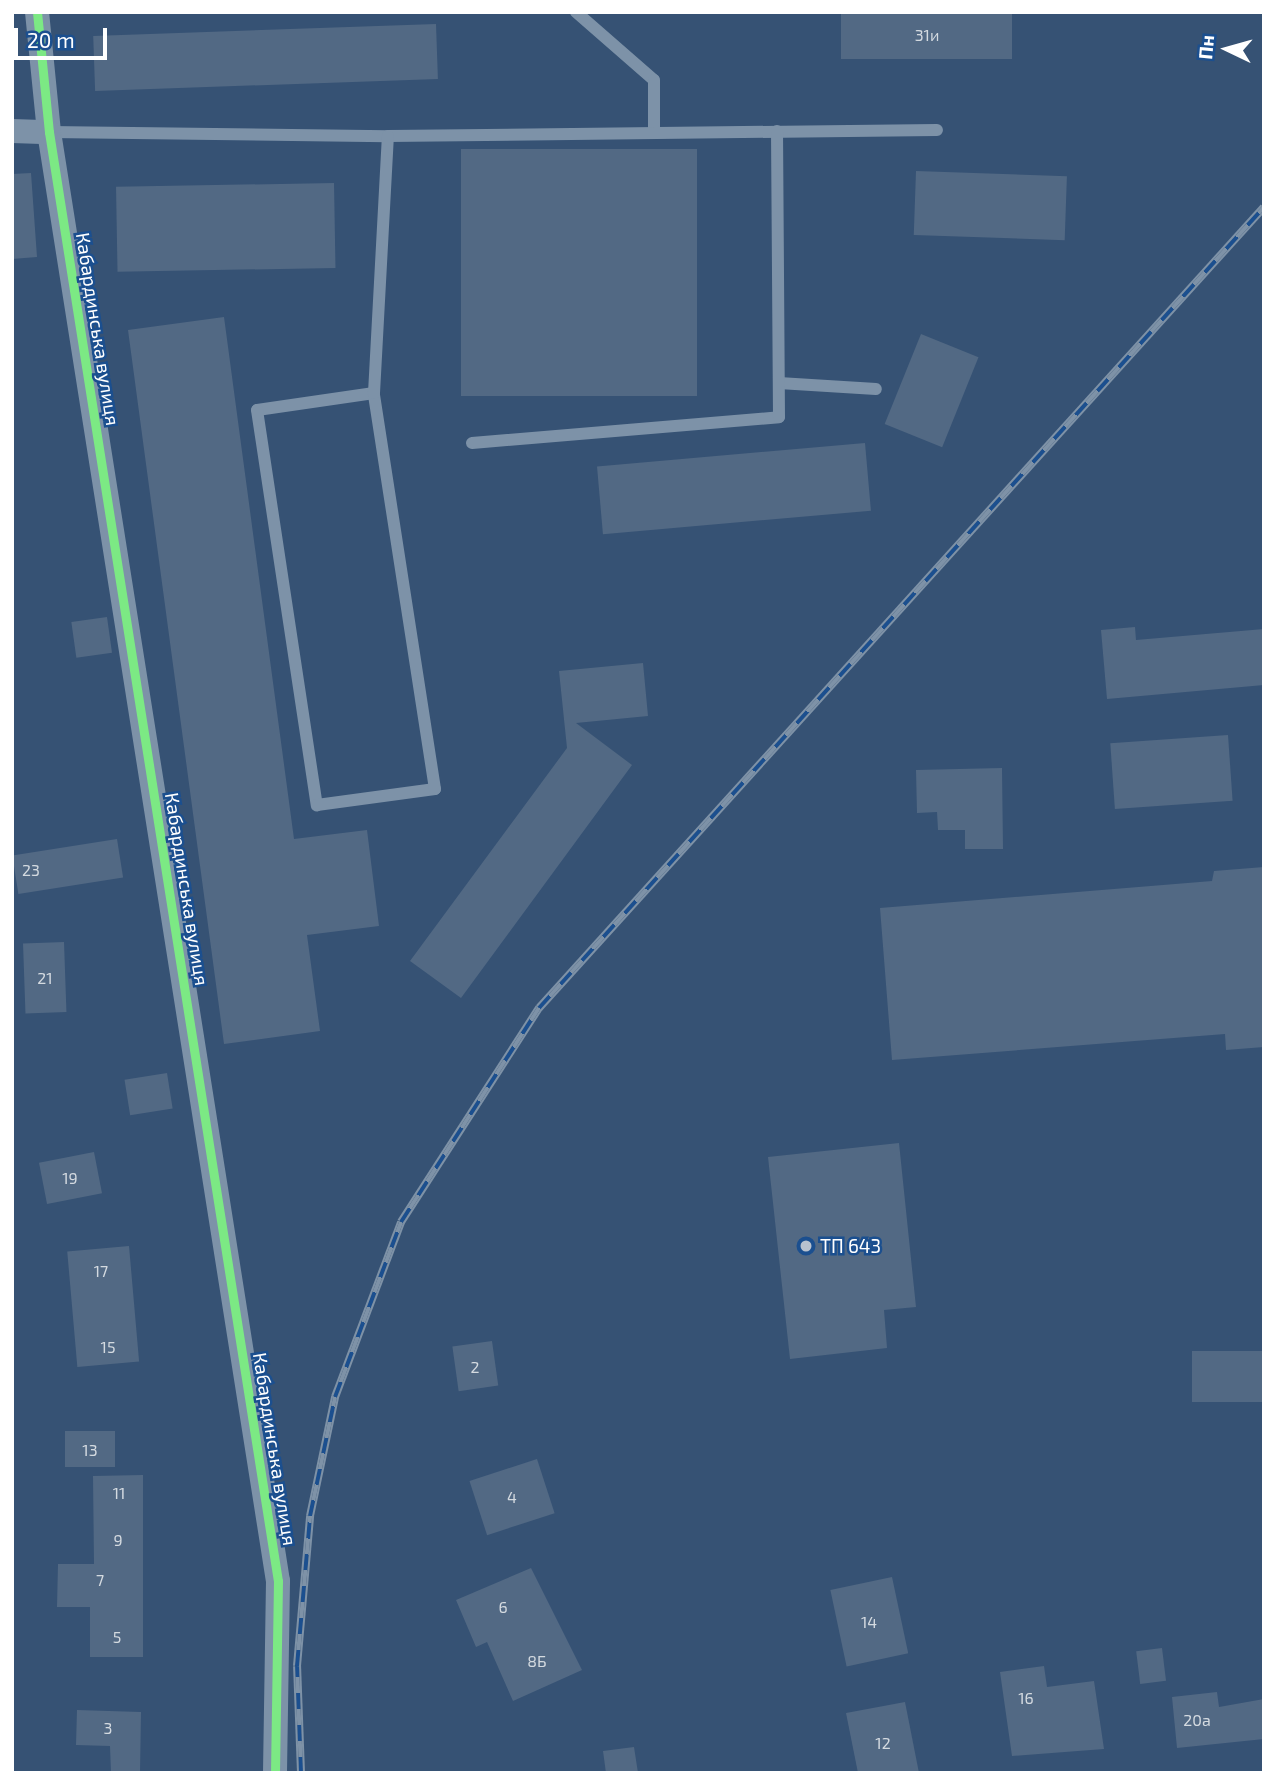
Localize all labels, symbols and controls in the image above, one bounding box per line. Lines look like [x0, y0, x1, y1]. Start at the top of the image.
scale bar [18, 14, 110, 58]
north arrow [1192, 14, 1262, 84]
house number: 31и [915, 25, 939, 45]
text: 20 m [27, 27, 75, 52]
text: Пн [1193, 34, 1218, 60]
street label: Кабардинська вулиця [71, 231, 125, 427]
street label: Кабардинська вулиця [160, 791, 214, 987]
house number: 23 [22, 860, 40, 880]
house number: 21 [37, 968, 53, 988]
house number: 19 [62, 1168, 78, 1188]
place label: ТП 643 [820, 1235, 881, 1257]
marker: ТП 643 [798, 1238, 814, 1254]
house number: 17 [94, 1261, 108, 1281]
house number: 15 [101, 1337, 115, 1357]
street label: Кабардинська вулиця [248, 1351, 302, 1547]
house number: 2 [471, 1357, 479, 1377]
house number: 13 [82, 1440, 98, 1460]
house number: 11 [113, 1483, 125, 1503]
house number: 4 [507, 1487, 517, 1507]
house number: 9 [113, 1530, 123, 1550]
house number: 7 [96, 1570, 104, 1590]
house number: 6 [498, 1597, 508, 1617]
house number: 14 [861, 1612, 877, 1632]
house number: 5 [113, 1627, 121, 1647]
house number: 8Б [527, 1651, 547, 1671]
house number: 16 [1018, 1688, 1034, 1708]
house number: 20а [1183, 1710, 1211, 1730]
house number: 3 [104, 1718, 112, 1738]
house number: 12 [875, 1733, 891, 1753]

